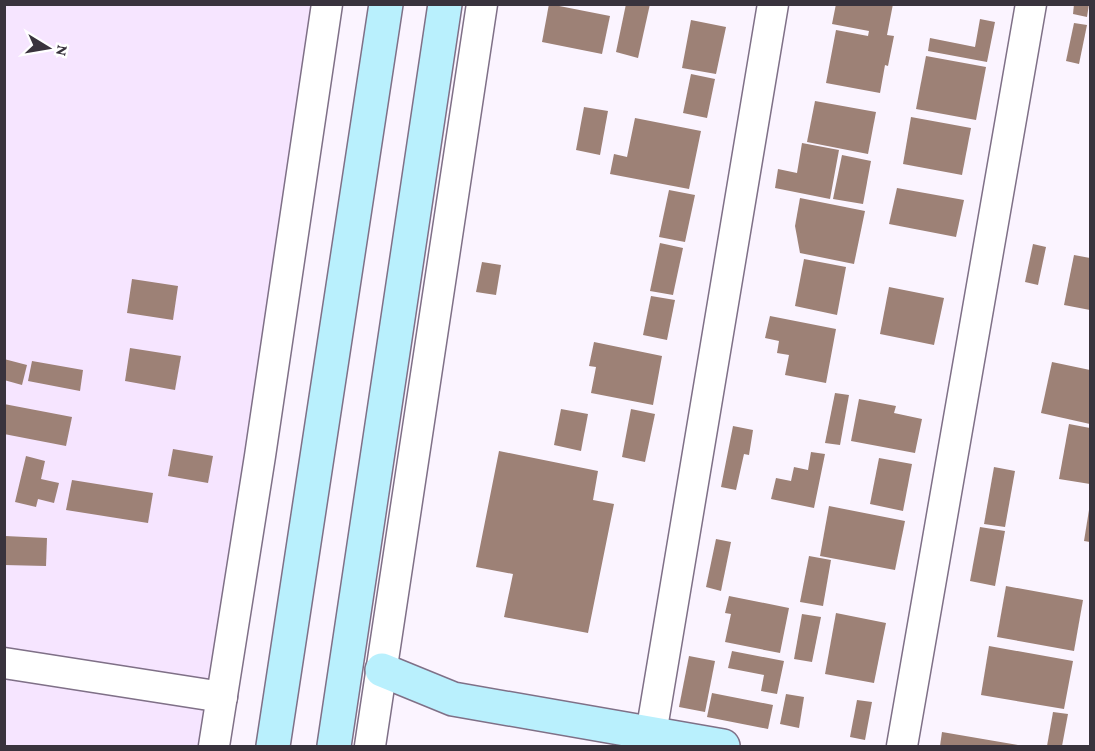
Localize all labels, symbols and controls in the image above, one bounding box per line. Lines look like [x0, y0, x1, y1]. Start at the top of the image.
north arrow [18, 18, 78, 78]
text: N [53, 44, 72, 58]

